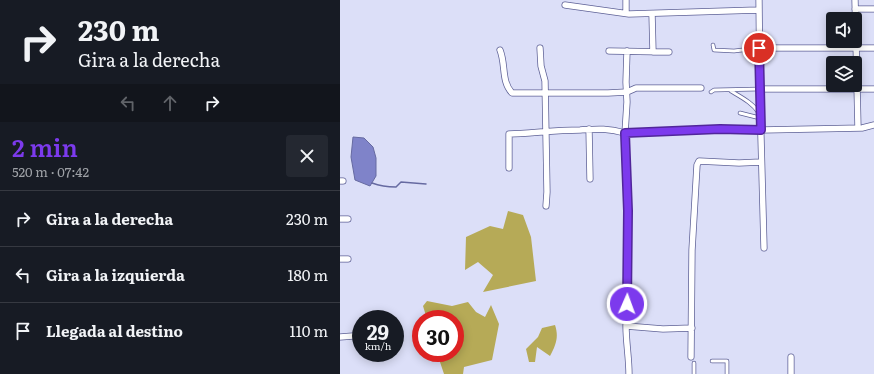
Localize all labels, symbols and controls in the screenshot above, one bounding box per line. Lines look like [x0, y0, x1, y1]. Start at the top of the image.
text: 230 m [78, 8, 159, 50]
map controls [826, 12, 862, 92]
button: sound [826, 12, 862, 48]
icon: right [12, 16, 64, 68]
pin [742, 31, 776, 65]
icon: arrive [748, 37, 770, 59]
text: Gira a la derecha [78, 46, 220, 73]
button: layers [826, 56, 862, 92]
icon: left [117, 92, 139, 114]
icon: ahead [159, 92, 181, 114]
icon: right [201, 92, 223, 114]
text: 2 min [12, 129, 78, 164]
button: close [286, 135, 328, 177]
text: 520 m · 07:42 [12, 162, 89, 181]
text: Gira a la derecha [46, 207, 173, 230]
text: 230 m [286, 207, 328, 230]
icon: right [12, 208, 34, 230]
text: Gira a la izquierda [46, 263, 185, 286]
text: 180 m [287, 263, 328, 286]
icon: left [12, 264, 34, 286]
position arrow [606, 283, 648, 325]
speed limit sign: 30 [412, 310, 464, 362]
text: 29 [367, 316, 389, 346]
text: Llegada al destino [46, 319, 183, 342]
text: 110 m [290, 319, 328, 342]
icon: arrive [12, 320, 34, 342]
text: km/h [365, 338, 391, 353]

